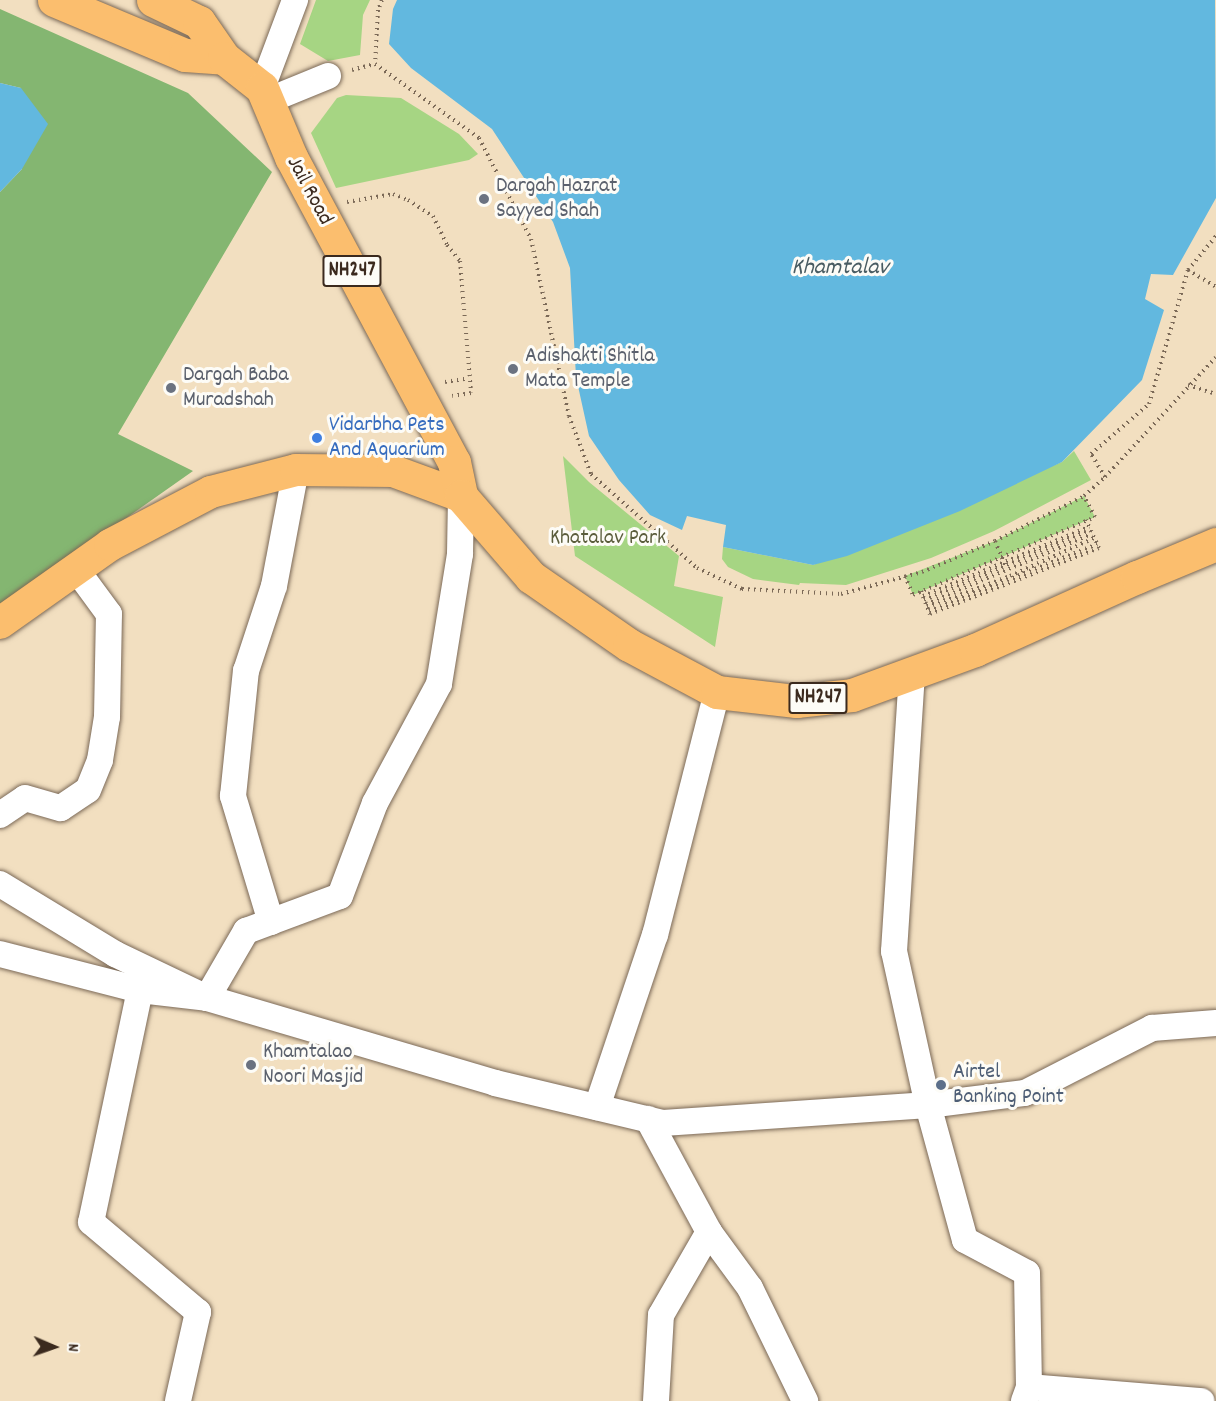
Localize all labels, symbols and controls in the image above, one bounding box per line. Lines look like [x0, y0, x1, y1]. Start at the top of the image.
street label: Jail Road [280, 152, 338, 230]
place label: Dargah Hazrat Sayyed Shah [496, 173, 617, 224]
marker: Dargah Hazrat Sayyed Shah [477, 192, 491, 206]
road number: NH247 [322, 253, 382, 289]
water label: Khamtalav [792, 255, 888, 283]
place label: Adishakti Shitla Mata Temple [525, 343, 655, 394]
place label: Dargah Baba Muradshah [183, 362, 288, 414]
marker: Adishakti Shitla Mata Temple [506, 362, 520, 376]
marker: Dargah Baba Muradshah [164, 381, 178, 395]
place label: Vidarbha Pets And Aquarium [329, 412, 445, 464]
marker: Vidarbha Pets And Aquarium [310, 431, 324, 445]
park label: Khatalav Park [550, 526, 666, 552]
road number: NH247 [788, 680, 848, 716]
place label: Khamtalao Noori Masjid [263, 1039, 363, 1090]
marker: Khamtalao Noori Masjid [244, 1058, 258, 1072]
place label: Airtel Banking Point [953, 1059, 1064, 1110]
marker: Airtel Banking Point [934, 1078, 948, 1092]
north arrow [24, 1317, 84, 1377]
text: N [61, 1343, 84, 1352]

